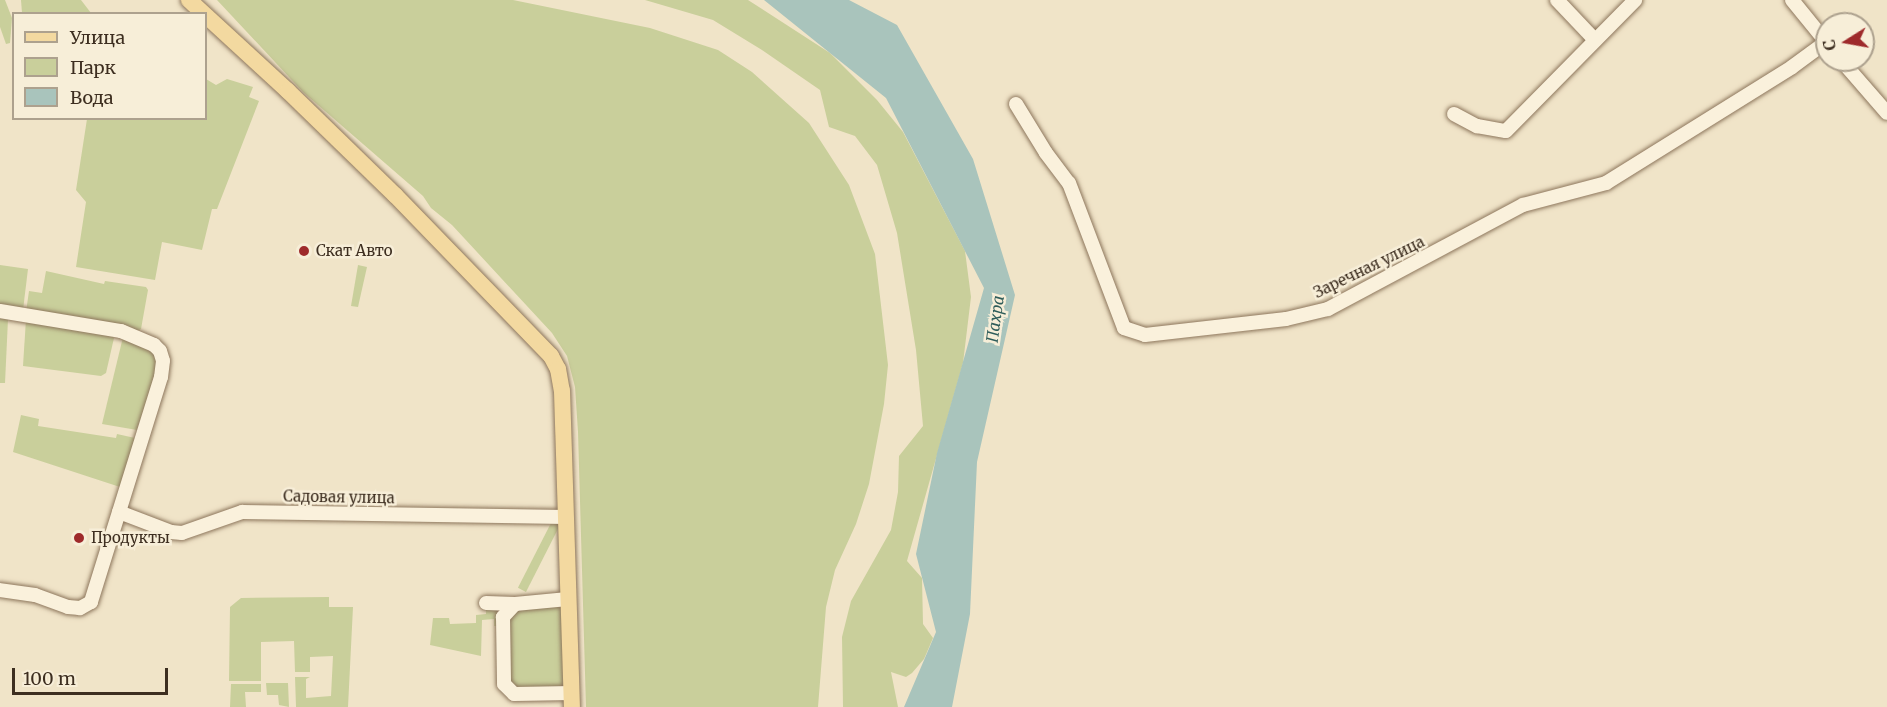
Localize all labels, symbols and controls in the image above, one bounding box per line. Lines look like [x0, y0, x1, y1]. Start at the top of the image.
legend [12, 12, 207, 120]
north arrow [1815, 12, 1875, 72]
text: Улица [70, 26, 125, 49]
text: С [1818, 38, 1840, 52]
text: Парк [70, 56, 116, 79]
text: Вода [70, 86, 114, 109]
street label: Заречная улица [1311, 232, 1427, 302]
place label: Скат Авто [316, 242, 393, 260]
marker: Скат Авто [297, 244, 311, 258]
water label: Пахра [982, 294, 1008, 344]
street label: Садовая улица [283, 487, 395, 507]
place label: Продукты [91, 529, 170, 547]
marker: Продукты [72, 531, 86, 545]
scale bar [15, 656, 171, 694]
text: 100 m [23, 667, 76, 690]

